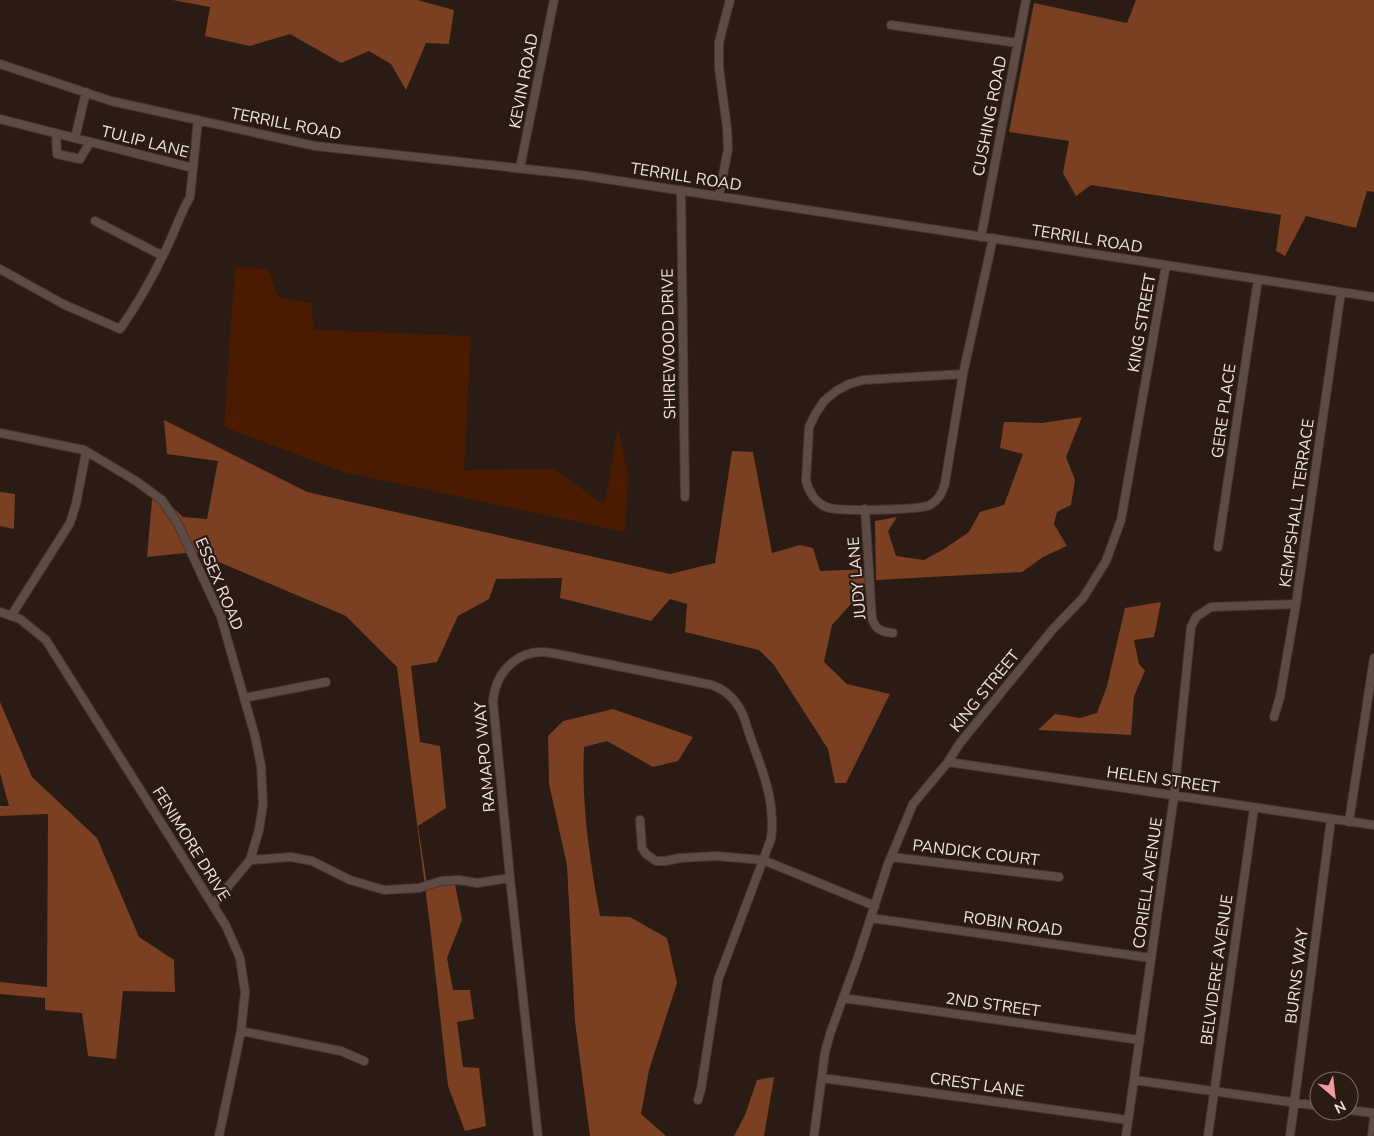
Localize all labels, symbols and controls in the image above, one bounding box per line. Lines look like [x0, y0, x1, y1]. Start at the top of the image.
street label: KEVIN ROAD [504, 32, 544, 130]
street label: CUSHING ROAD [968, 54, 1012, 178]
street label: TERRILL ROAD [229, 102, 343, 146]
street label: TULIP LANE [99, 121, 191, 163]
street label: TERRILL ROAD [629, 157, 743, 197]
street label: TERRILL ROAD [1030, 219, 1144, 259]
street label: SHIREWOOD DRIVE [657, 268, 681, 420]
street label: KING STREET [1123, 272, 1162, 374]
street label: GERE PLACE [1206, 362, 1242, 460]
street label: KEMPSHALL TERRACE [1274, 417, 1320, 589]
street label: ESSEX ROAD [190, 534, 248, 634]
street label: JUDY LANE [842, 536, 872, 621]
street label: KING STREET [945, 645, 1025, 737]
street label: RAMAPO WAY [469, 700, 501, 813]
street label: HELEN STREET [1105, 761, 1221, 799]
street label: FENIMORE DRIVE [147, 783, 235, 905]
street label: CORIELL AVENUE [1128, 816, 1168, 950]
street label: PANDICK COURT [911, 834, 1041, 872]
street label: BELVIDERE AVENUE [1196, 893, 1238, 1047]
street label: ROBIN ROAD [962, 906, 1064, 942]
street label: BURNS WAY [1280, 927, 1314, 1025]
street label: 2ND STREET [944, 987, 1042, 1023]
street label: CREST LANE [928, 1067, 1026, 1103]
north arrow [1309, 1071, 1359, 1121]
text: N [1331, 1096, 1349, 1118]

